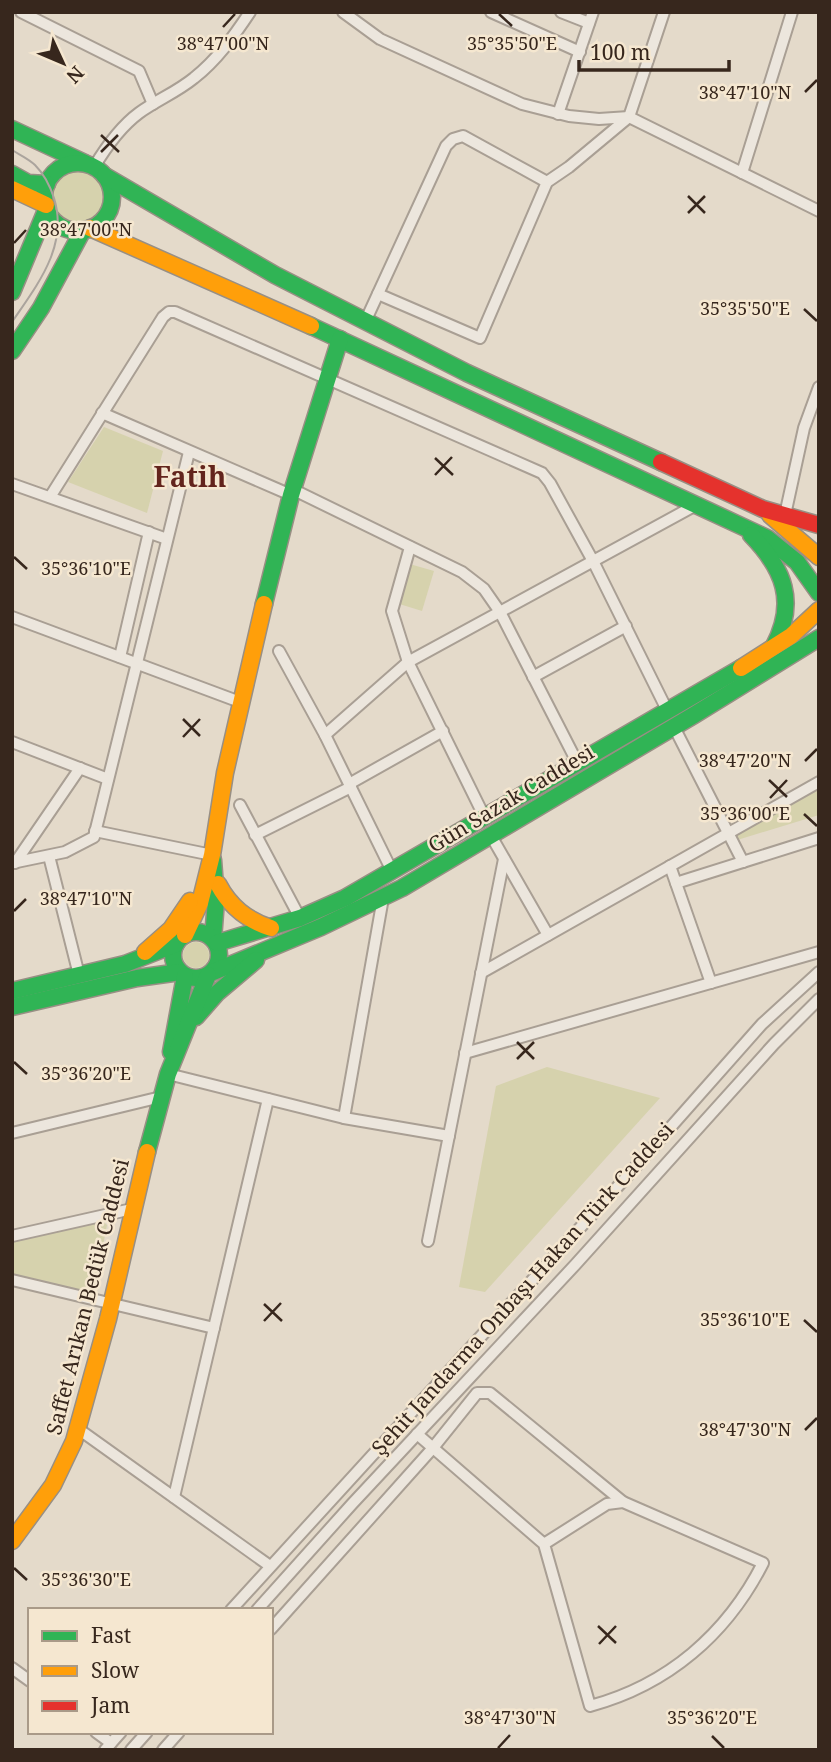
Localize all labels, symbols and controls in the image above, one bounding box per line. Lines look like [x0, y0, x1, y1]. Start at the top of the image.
north arrow [28, 28, 98, 98]
scale bar [579, 28, 730, 72]
text: 38°47'00"N [177, 31, 270, 55]
text: 35°35'50"E [467, 31, 557, 55]
text: 100 m [590, 38, 651, 66]
text: N [61, 60, 90, 89]
text: 38°47'10"N [699, 80, 792, 104]
text: 38°47'00"N [40, 217, 133, 241]
text: 35°35'50"E [700, 296, 790, 320]
district label: Fatih [154, 457, 226, 495]
text: 35°36'10"E [41, 556, 131, 580]
street label: Gün Sazak Caddesi [422, 737, 599, 859]
text: 38°47'20"N [699, 748, 792, 772]
text: 35°36'00"E [700, 801, 790, 825]
text: 38°47'10"N [40, 886, 133, 910]
text: 35°36'20"E [41, 1061, 131, 1085]
street label: Şehit Jandarma Onbaşı Hakan Türk Caddesi [365, 1116, 680, 1461]
street label: Saffet Arıkan Bedük Caddesi [39, 1156, 135, 1438]
text: 35°36'10"E [700, 1307, 790, 1331]
text: 38°47'30"N [699, 1417, 792, 1441]
text: 35°36'30"E [41, 1567, 131, 1591]
legend [28, 1608, 273, 1734]
text: Fast [91, 1621, 131, 1649]
text: Slow [91, 1656, 140, 1684]
text: Jam [90, 1691, 130, 1719]
text: 38°47'30"N [464, 1705, 557, 1729]
text: 35°36'20"E [667, 1705, 757, 1729]

